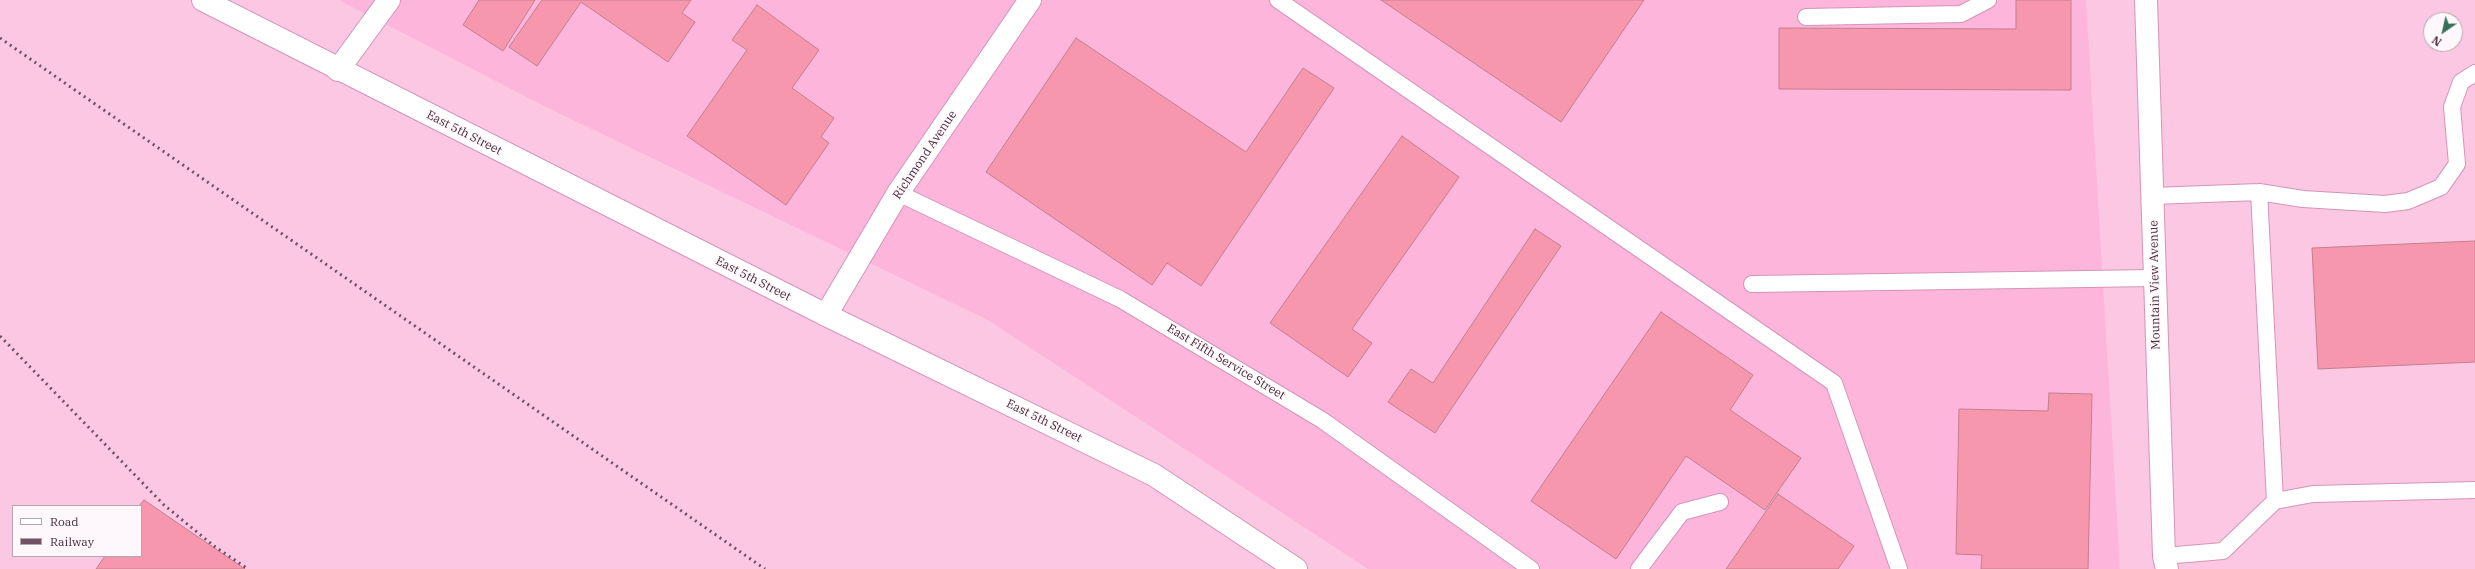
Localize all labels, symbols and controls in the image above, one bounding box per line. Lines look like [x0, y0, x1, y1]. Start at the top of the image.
north arrow [2423, 12, 2463, 52]
text: N [2429, 33, 2444, 49]
street label: East 5th Street [424, 108, 504, 158]
street label: Richmond Avenue [890, 108, 960, 202]
street label: Mountain View Avenue [2147, 220, 2163, 350]
street label: East 5th Street [713, 254, 793, 304]
street label: East Fifth Service Street [1164, 321, 1288, 403]
street label: East 5th Street [1004, 396, 1084, 446]
legend [12, 505, 142, 557]
text: Road [50, 514, 79, 529]
text: Railway [50, 534, 94, 549]

